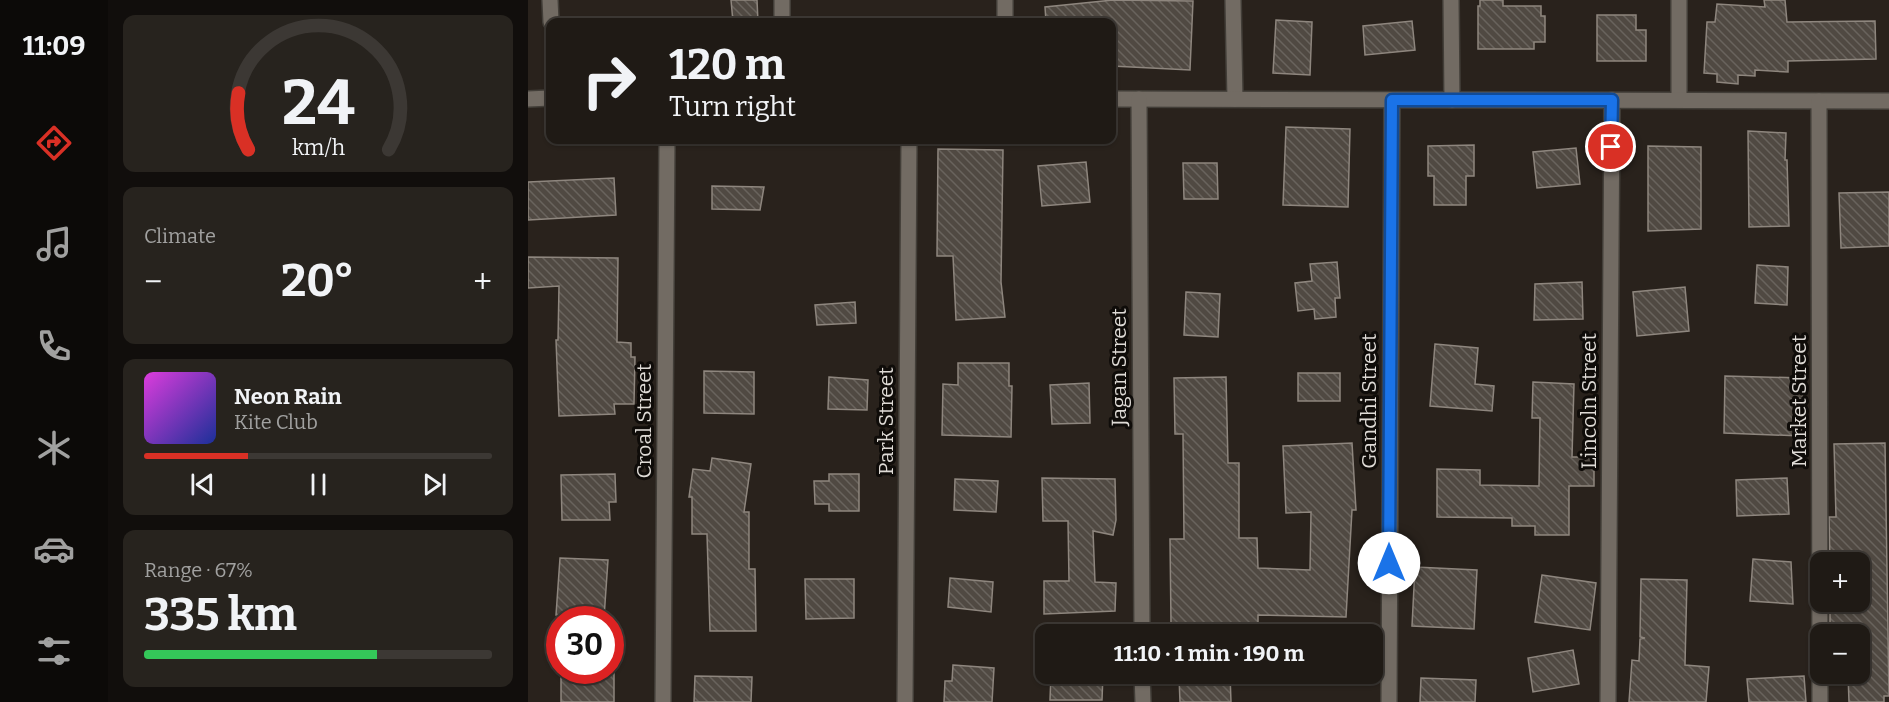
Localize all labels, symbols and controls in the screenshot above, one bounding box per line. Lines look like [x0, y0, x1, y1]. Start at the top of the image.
text: 11:09 [23, 30, 85, 62]
text: 120 m [669, 40, 785, 90]
icon: right [570, 42, 648, 120]
text: 24 [281, 67, 355, 142]
text: Turn right [669, 91, 796, 123]
pin [1585, 121, 1636, 172]
icon: directions [33, 122, 75, 164]
icon: arrive [1594, 130, 1627, 163]
text: km/h [291, 136, 345, 162]
icon: music [33, 223, 75, 265]
text: Climate [144, 224, 216, 248]
text: 20° [281, 254, 354, 308]
text: − [144, 262, 162, 302]
text: + [473, 262, 492, 302]
street label: Jagan Street [1106, 308, 1132, 427]
icon: phone [33, 325, 75, 367]
street label: Gandhi Street [1356, 333, 1382, 469]
street label: Lincoln Street [1576, 333, 1602, 469]
street label: Market Street [1786, 334, 1812, 467]
street label: Croal Street [631, 363, 657, 478]
street label: Park Street [873, 367, 899, 475]
text: Neon Rain [234, 383, 342, 410]
text: Kite Club [234, 410, 318, 434]
icon: climate [33, 427, 75, 469]
icon: previous [186, 468, 219, 501]
icon: pause [302, 468, 335, 501]
icon: next [418, 468, 451, 501]
icon: car [33, 528, 75, 570]
position arrow [1357, 531, 1421, 595]
map controls [1810, 552, 1870, 684]
button: + [1810, 552, 1870, 612]
text: Range · 67% [144, 558, 253, 582]
text: 335 km [144, 588, 297, 642]
speed limit sign: 30 [546, 606, 624, 684]
button: − [1810, 624, 1870, 684]
icon: filters [33, 630, 75, 672]
text: 11:10 · 1 min · 190 m [1114, 640, 1304, 667]

